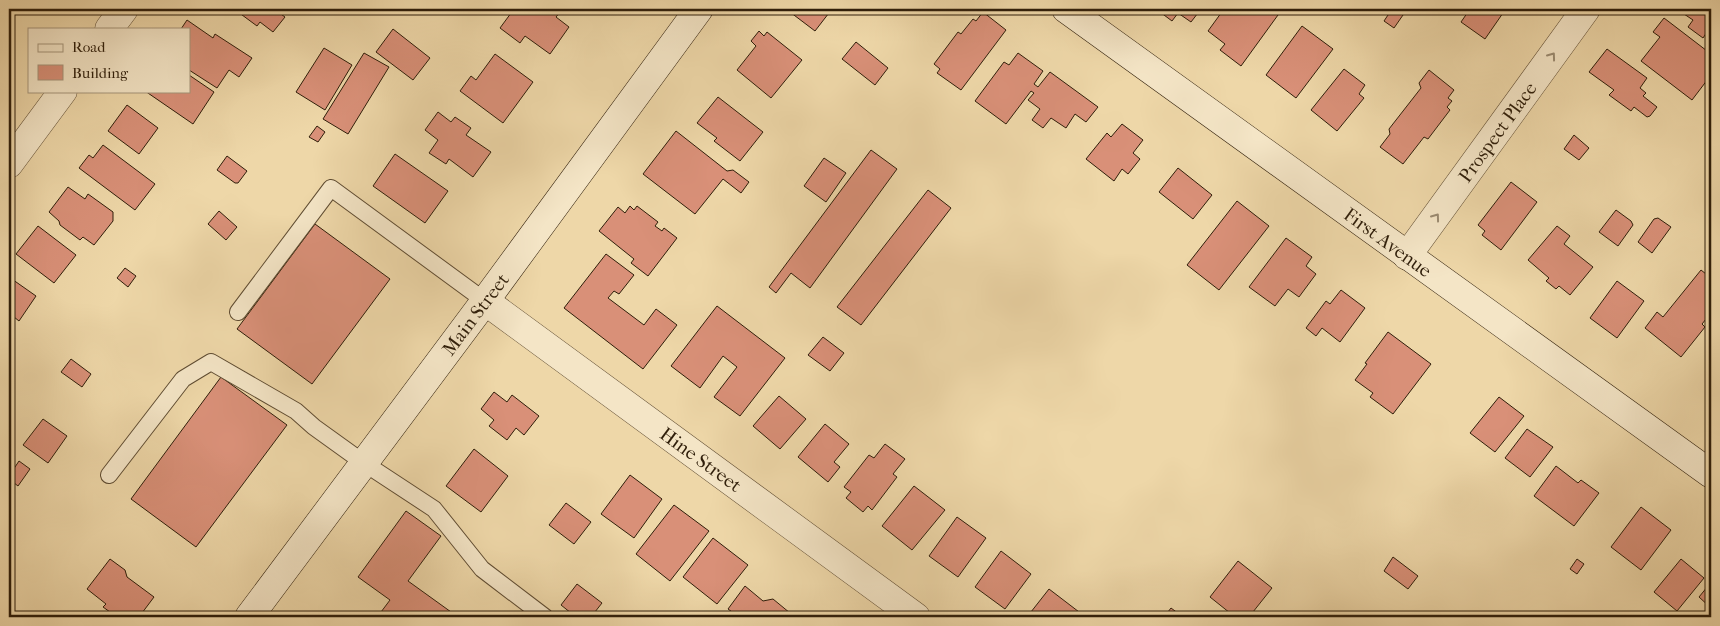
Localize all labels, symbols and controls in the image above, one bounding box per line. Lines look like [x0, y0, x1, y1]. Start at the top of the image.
legend [28, 28, 190, 92]
text: Road [72, 38, 106, 56]
one-way arrow [1545, 53, 1555, 62]
text: Building [72, 64, 129, 82]
street label: Prospect Place [1454, 78, 1541, 187]
street label: First Avenue [1339, 204, 1436, 282]
one-way arrow [1430, 213, 1439, 223]
street label: Main Street [438, 269, 514, 360]
street label: Hine Street [655, 423, 746, 497]

